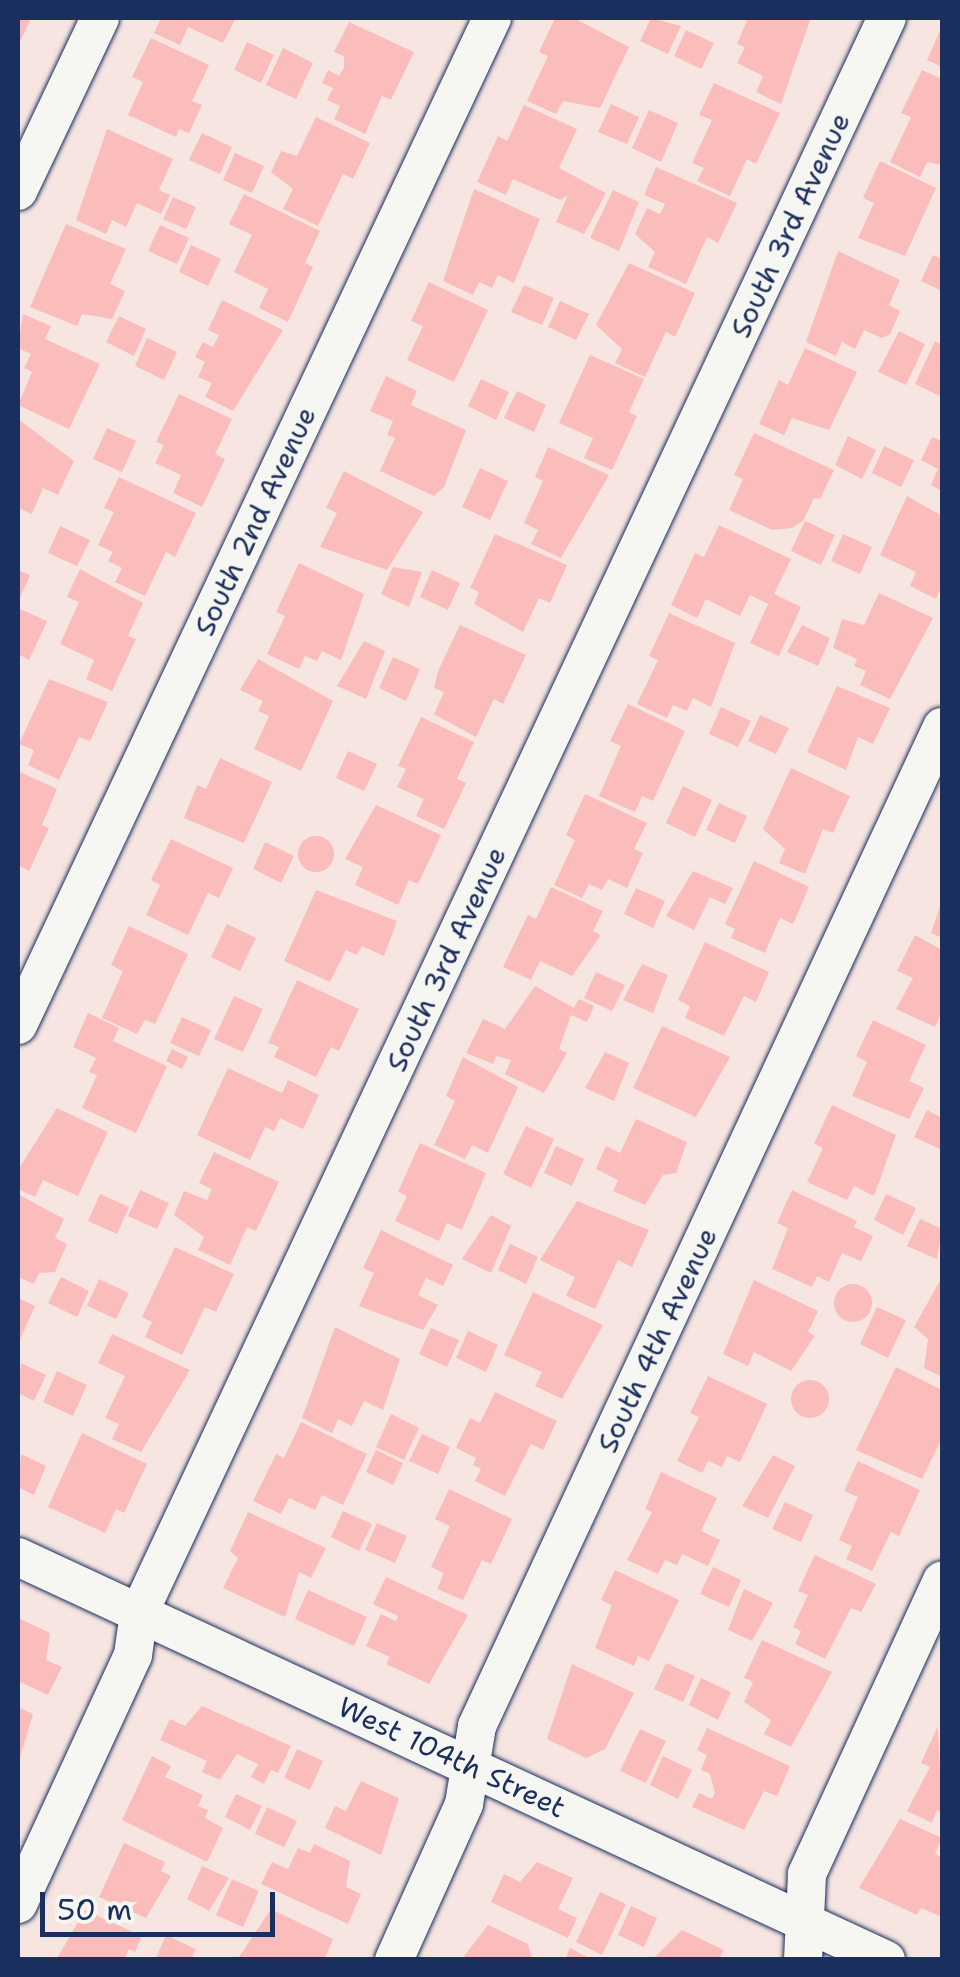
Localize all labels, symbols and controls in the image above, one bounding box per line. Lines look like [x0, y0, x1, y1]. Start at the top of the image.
street label: South 3rd Avenue [723, 107, 857, 343]
street label: South 2nd Avenue [187, 401, 323, 641]
street label: South 3rd Avenue [379, 841, 513, 1077]
street label: South 4th Avenue [590, 1222, 724, 1458]
street label: West 104th Street [333, 1690, 571, 1824]
scale bar [45, 1872, 280, 1934]
text: 50 m [57, 1889, 132, 1930]

